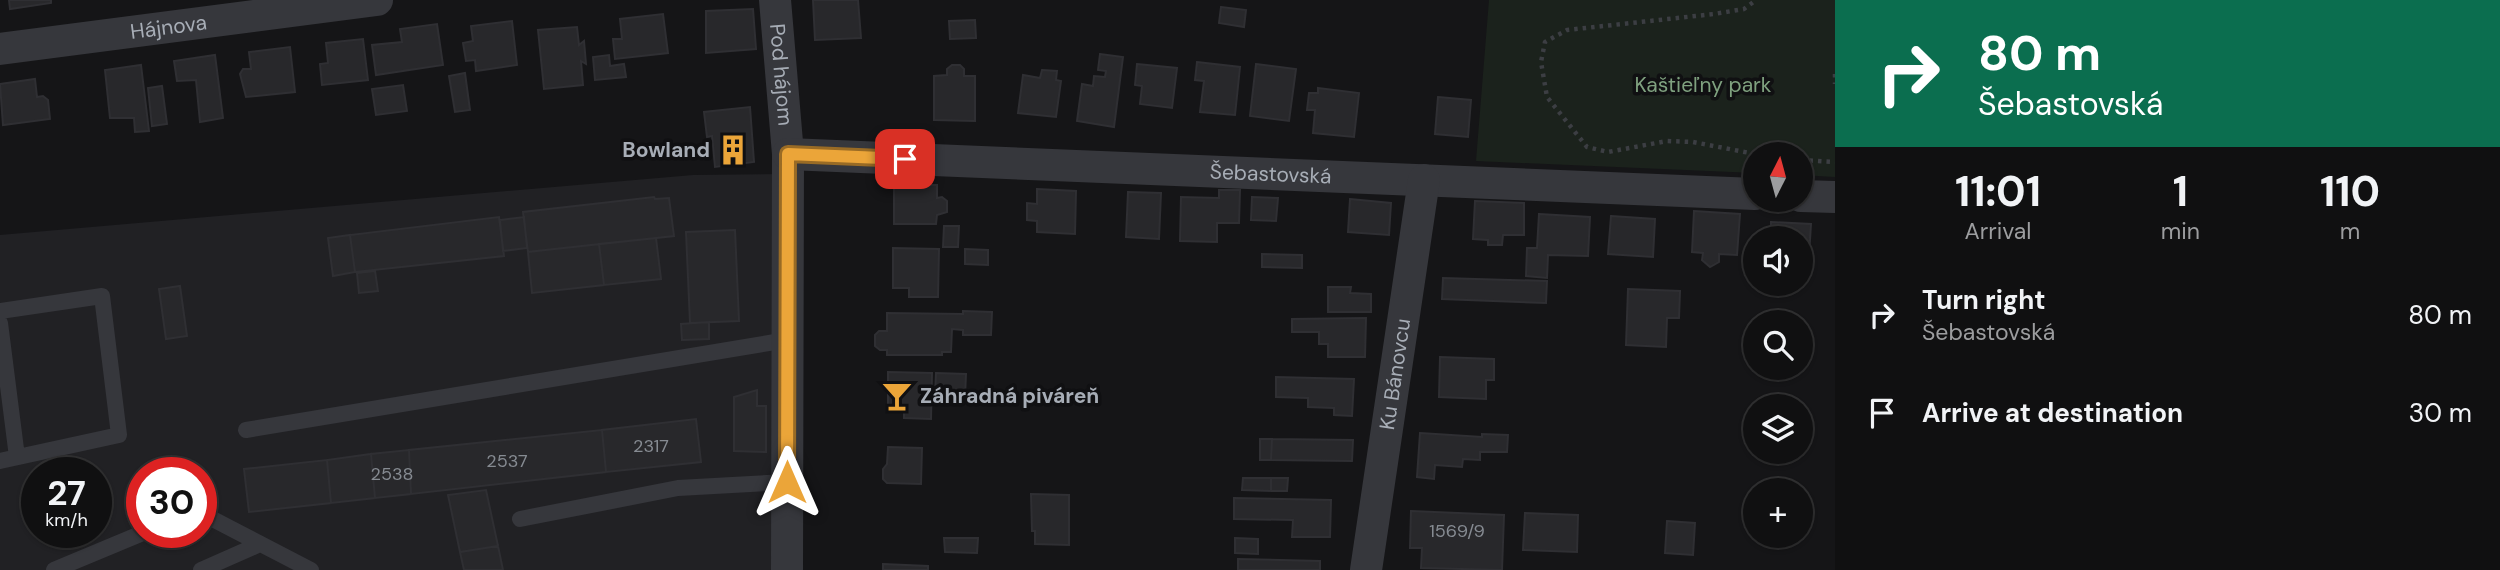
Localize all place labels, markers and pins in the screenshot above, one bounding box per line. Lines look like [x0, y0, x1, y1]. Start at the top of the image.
pin [875, 129, 935, 189]
building icon: Bowland [716, 133, 750, 167]
place label: Bowland [622, 136, 710, 164]
bar icon: Záhradná piváreň [880, 379, 914, 413]
place label: Záhradná piváreň [920, 382, 1099, 410]

